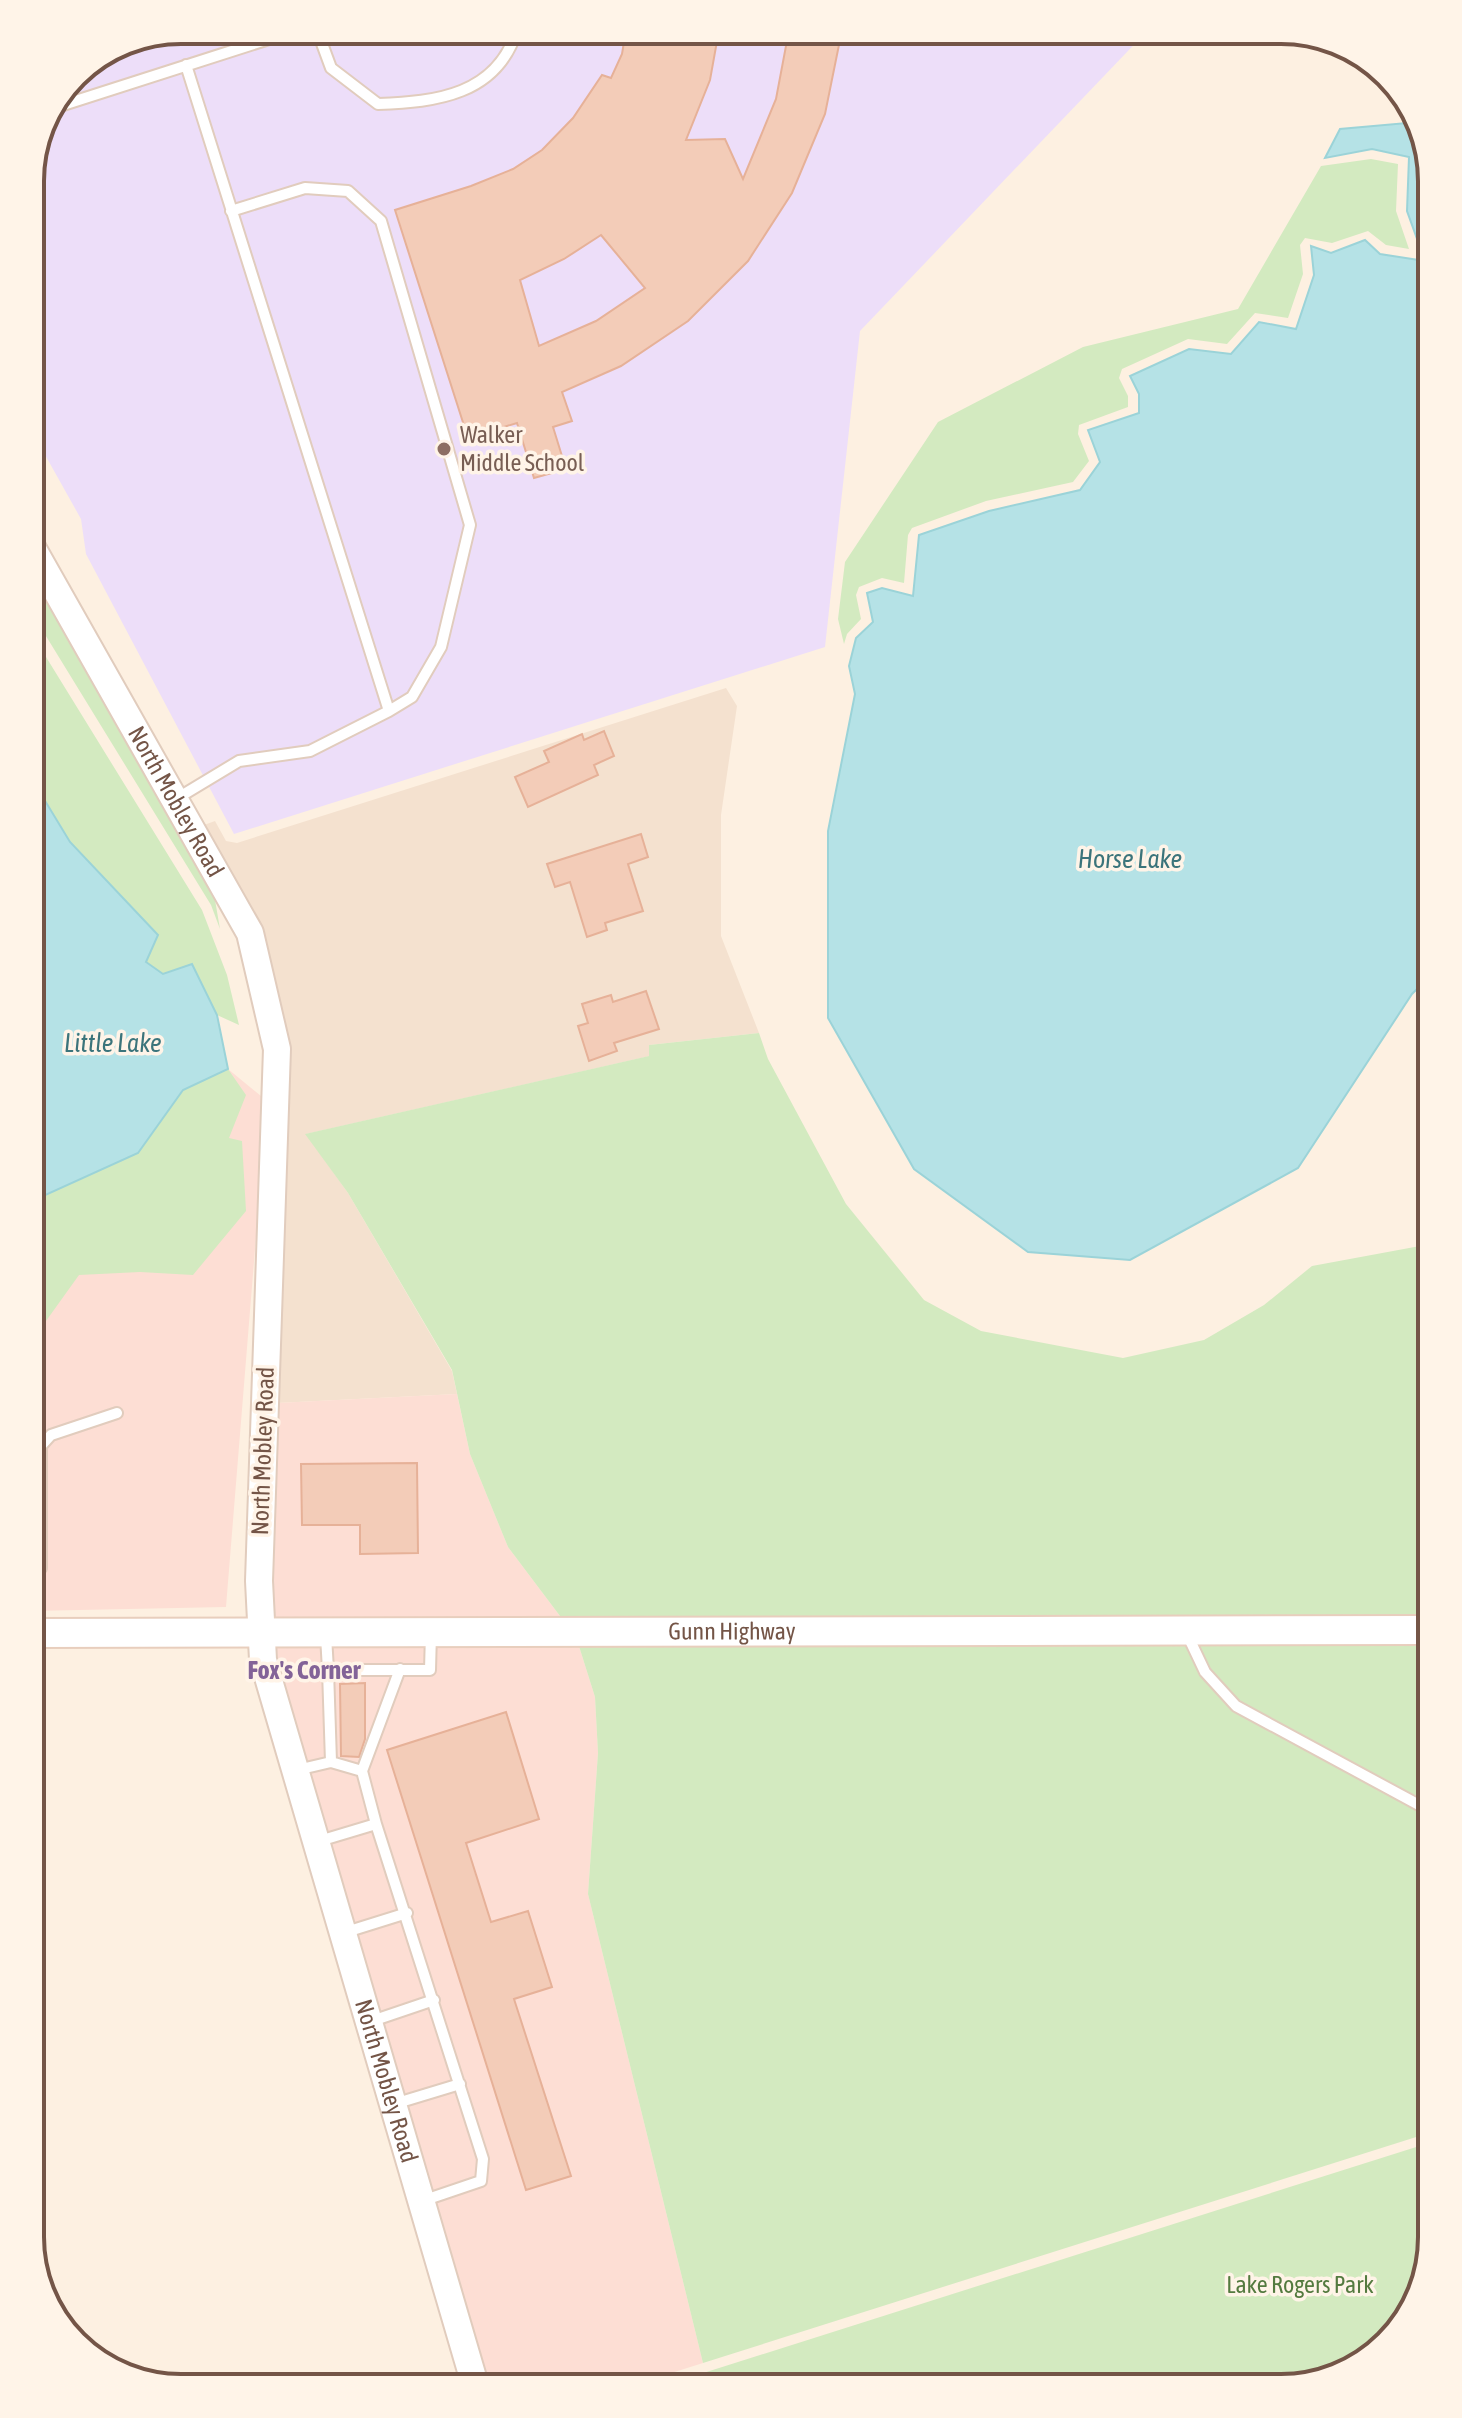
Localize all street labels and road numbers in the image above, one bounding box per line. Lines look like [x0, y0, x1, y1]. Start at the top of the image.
street label: North Mobley Road [123, 721, 229, 881]
street label: North Mobley Road [246, 1366, 279, 1536]
street label: Gunn Highway [668, 1617, 796, 1645]
street label: North Mobley Road [350, 1996, 423, 2166]

